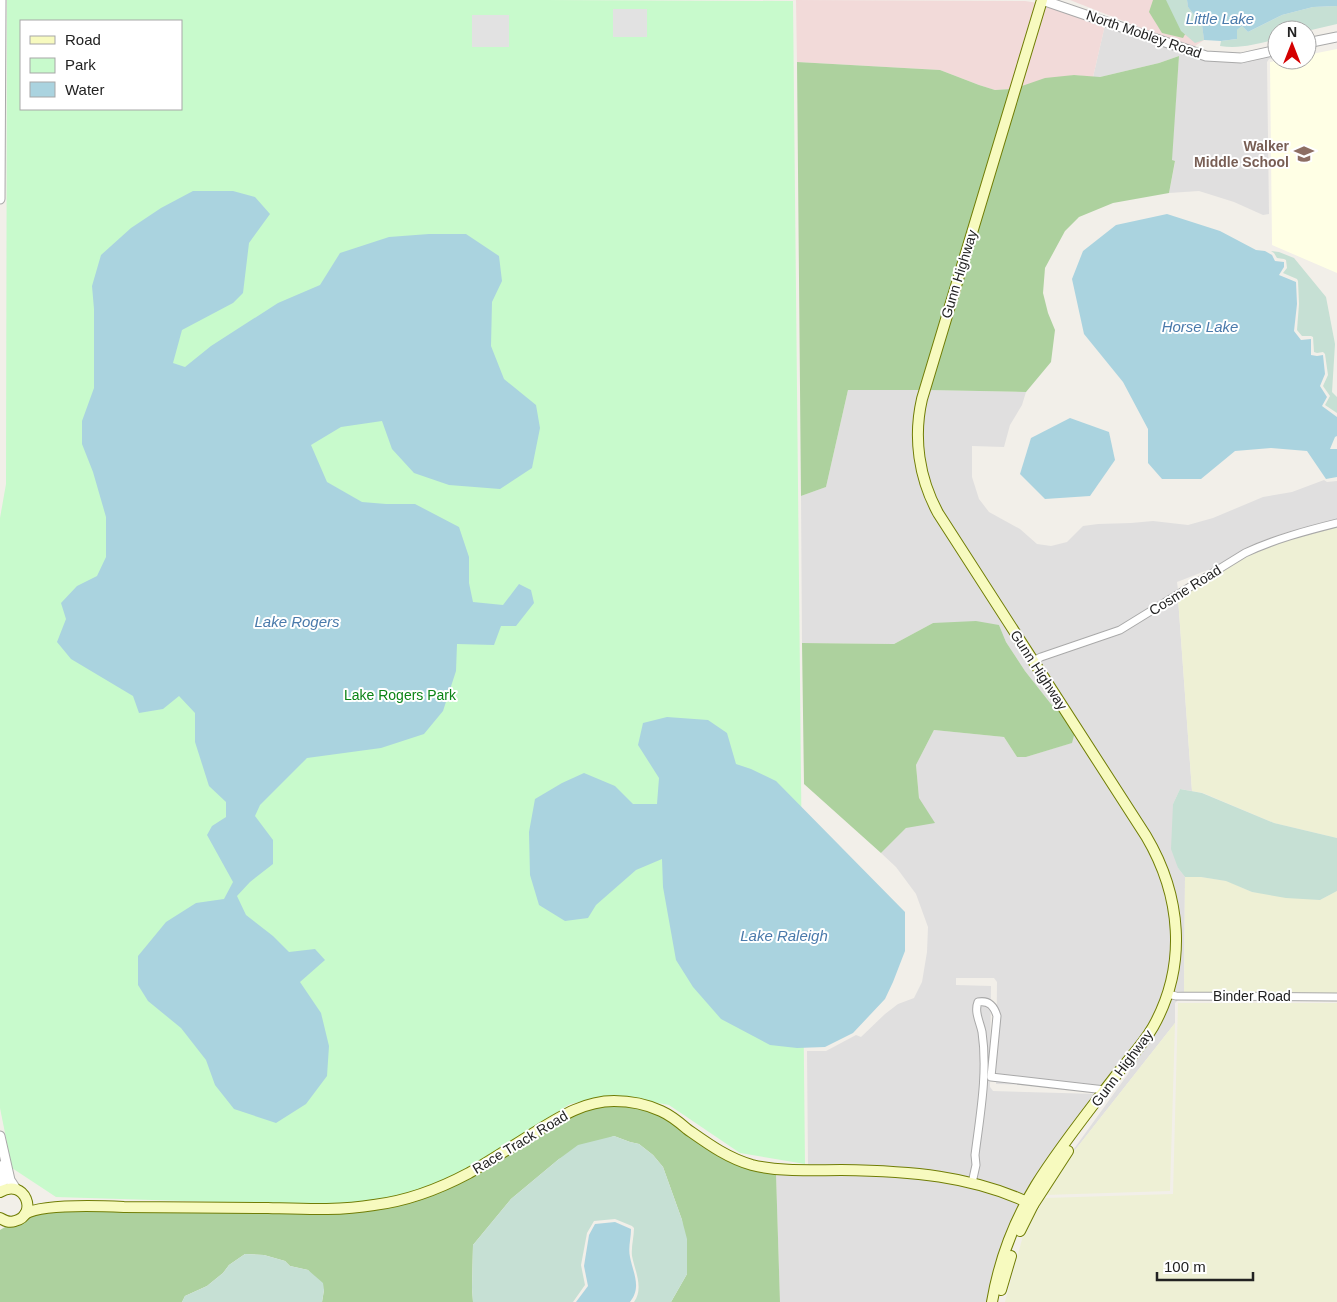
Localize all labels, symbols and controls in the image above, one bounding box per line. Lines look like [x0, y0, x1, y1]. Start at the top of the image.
street label: North Mobley Road [1084, 7, 1204, 61]
water label: Little Lake [1186, 10, 1254, 27]
legend [20, 20, 182, 110]
north arrow [1267, 20, 1317, 70]
text: N [1287, 24, 1297, 40]
text: Road [65, 31, 101, 48]
text: Park [65, 56, 96, 73]
text: Water [65, 81, 104, 98]
place label: Walker Middle School [1194, 138, 1290, 170]
school or university icon: Walker Middle School [1293, 143, 1315, 165]
street label: Gunn Highway [938, 228, 980, 320]
water label: Horse Lake [1162, 318, 1238, 335]
street label: Cosme Road [1146, 562, 1224, 618]
water label: Lake Rogers [254, 613, 340, 630]
street label: Gunn Highway [1007, 627, 1071, 713]
park label: Lake Rogers Park [344, 687, 457, 703]
water label: Lake Raleigh [740, 927, 828, 944]
street label: Binder Road [1213, 988, 1291, 1004]
street label: Gunn Highway [1088, 1027, 1156, 1109]
street label: Race Track Road [470, 1107, 570, 1177]
scale bar [1157, 1250, 1253, 1282]
text: 100 m [1164, 1258, 1206, 1275]

